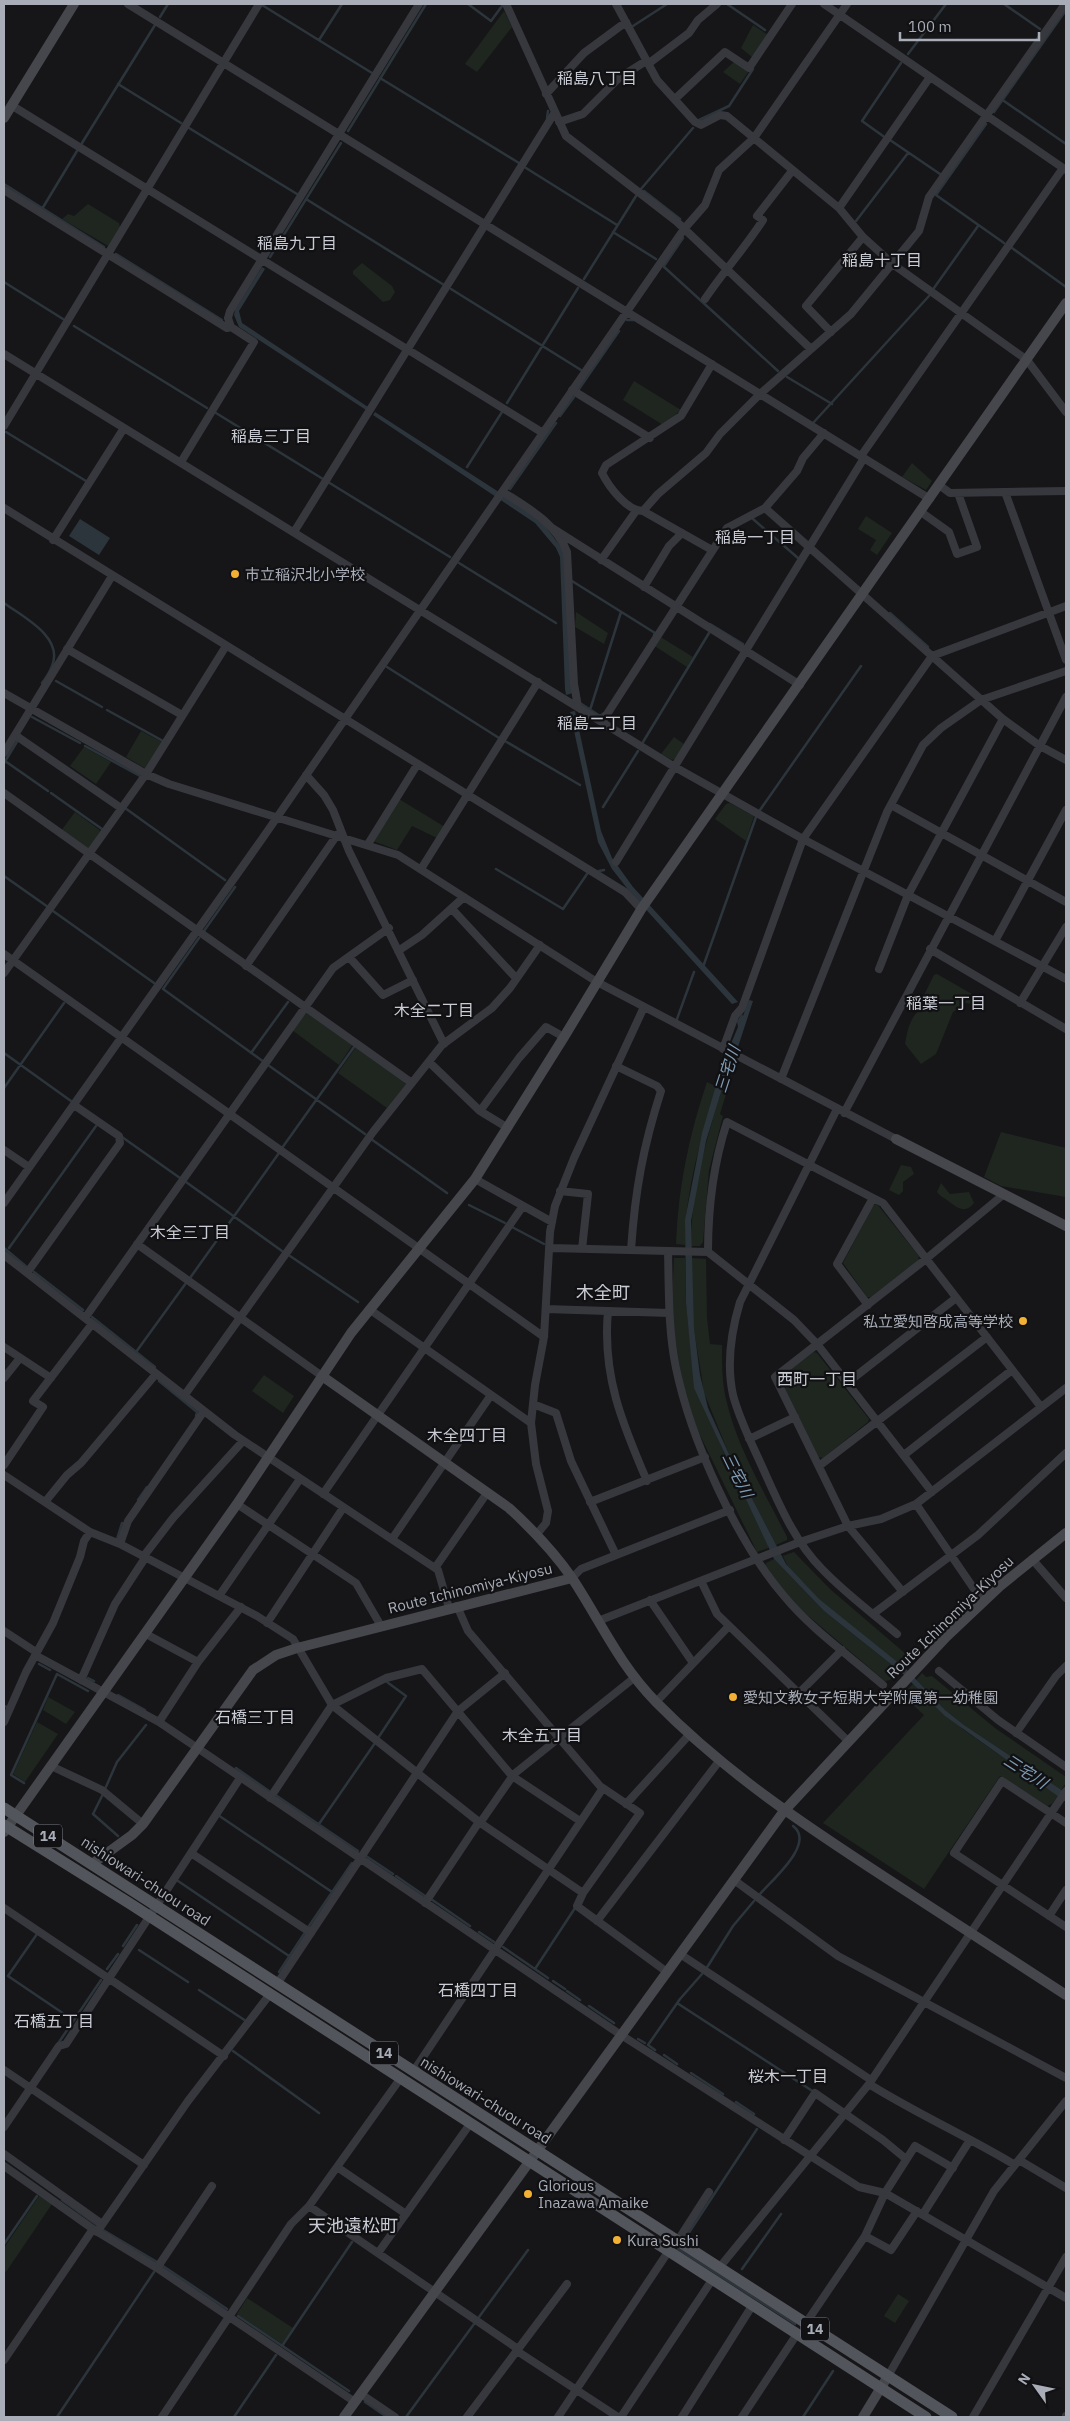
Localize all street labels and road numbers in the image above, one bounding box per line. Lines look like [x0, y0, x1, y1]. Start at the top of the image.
street label: Route Ichinomiya-Kiyosu [883, 1552, 1017, 1682]
street label: Route Ichinomiya-Kiyosu [386, 1558, 554, 1618]
road number: 14 [34, 1824, 62, 1848]
street label: nishiowari-chuou road [78, 1832, 214, 1930]
road number: 14 [370, 2042, 398, 2064]
street label: nishiowari-chuou road [417, 2052, 555, 2148]
road number: 14 [801, 2318, 829, 2340]

